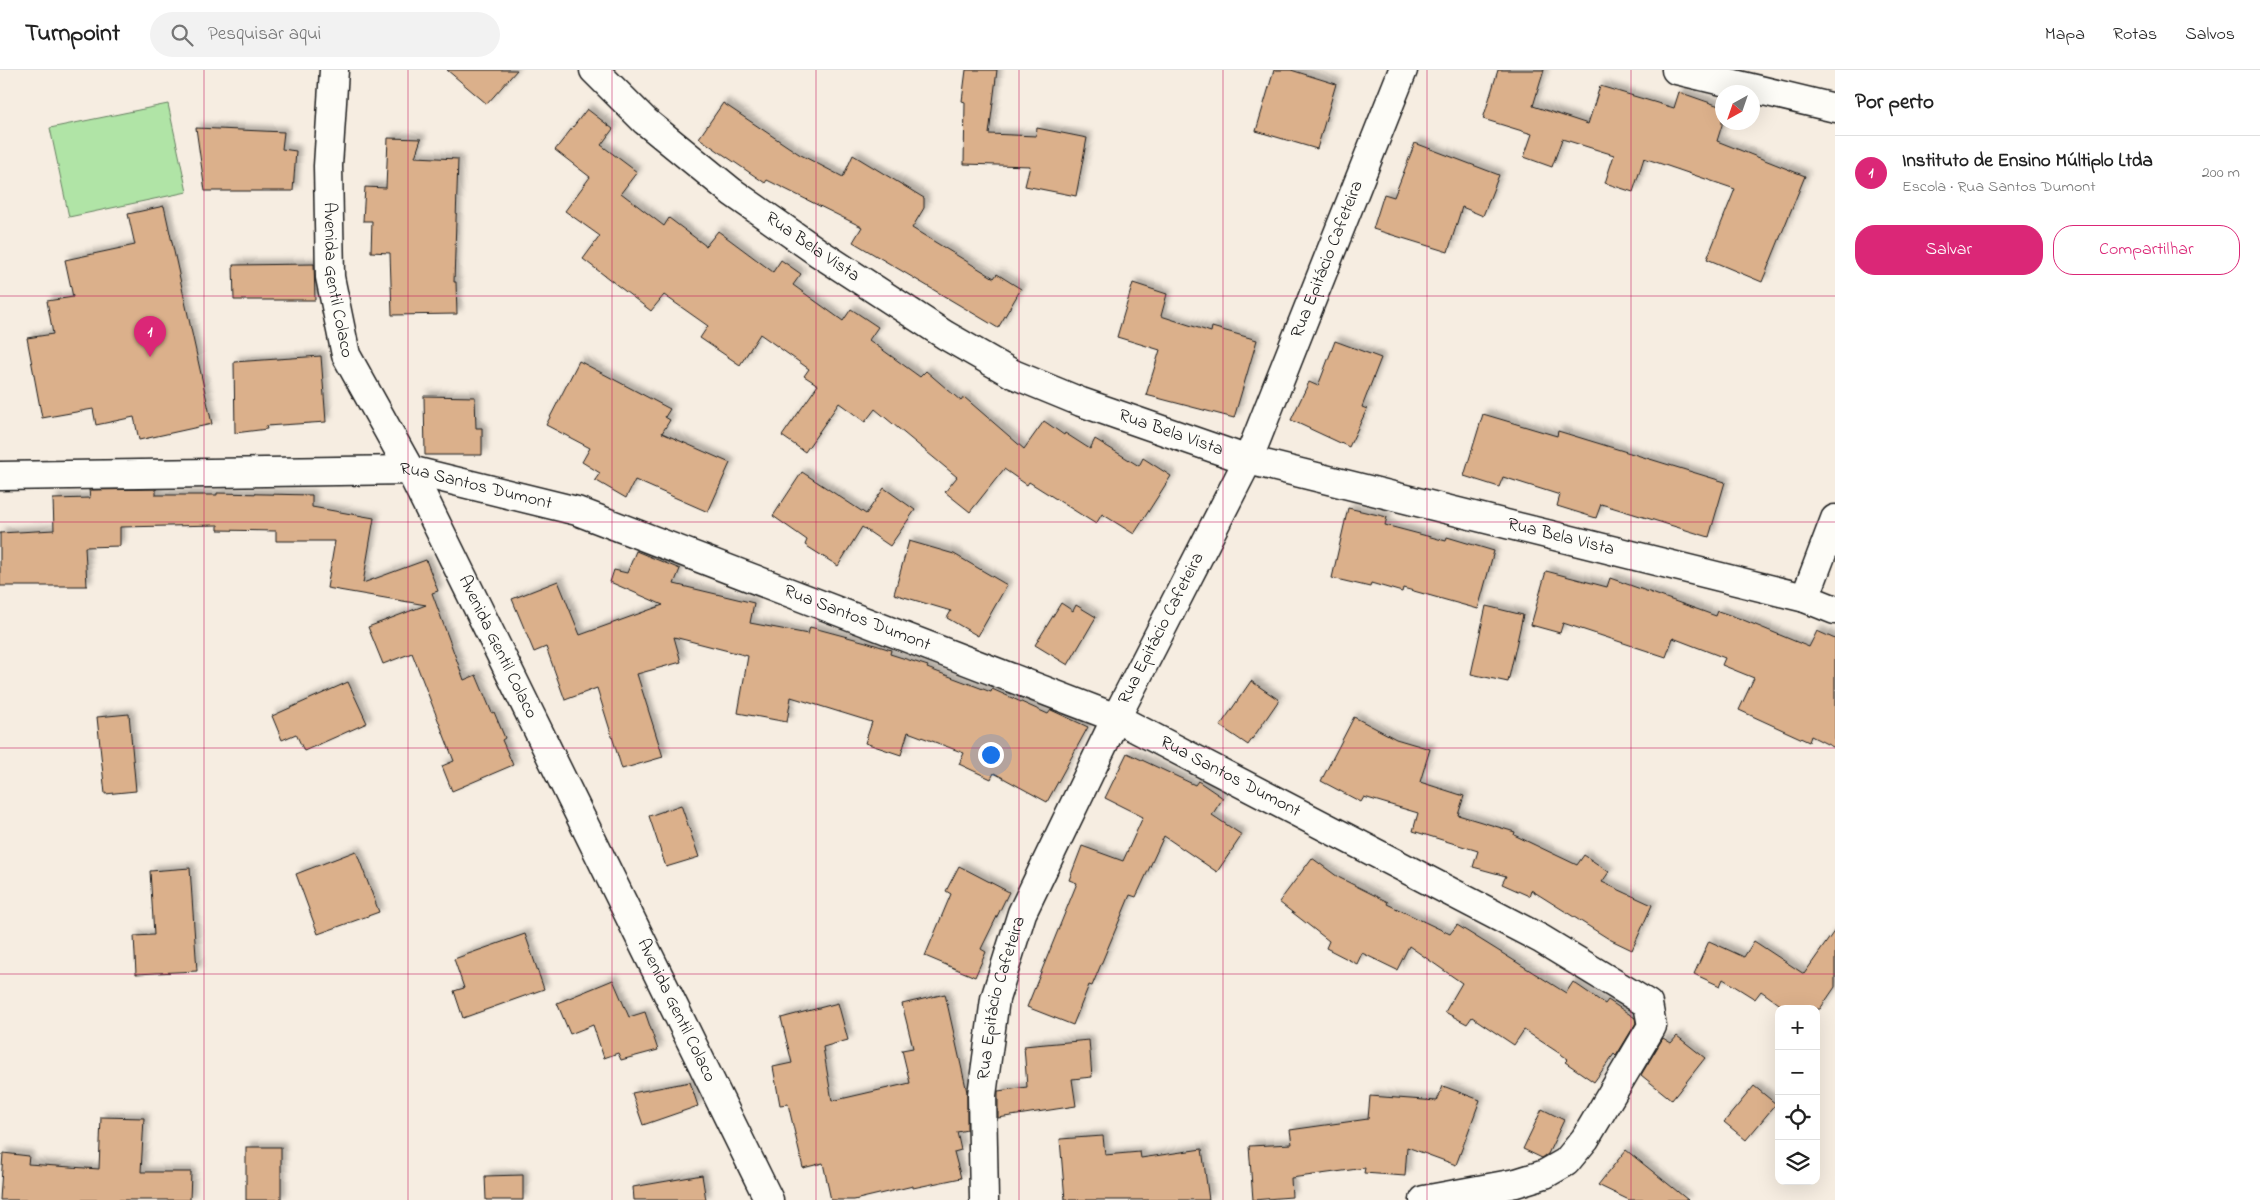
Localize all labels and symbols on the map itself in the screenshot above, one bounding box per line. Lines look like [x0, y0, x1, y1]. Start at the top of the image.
north arrow [1715, 85, 1760, 130]
street label: Rua Epitácio Cafeteira [1285, 177, 1371, 342]
street label: Avenida Gentil Colaco [316, 202, 359, 360]
street label: Rua Bela Vista [760, 206, 865, 289]
pin: 1 [134, 316, 166, 357]
street label: Rua Bela Vista [1115, 403, 1227, 463]
street label: Rua Santos Dumont [400, 457, 555, 517]
street label: Rua Bela Vista [1505, 512, 1617, 563]
street label: Rua Epitácio Cafeteira [1112, 548, 1211, 709]
street label: Avenida Gentil Colaco [451, 571, 544, 724]
street label: Rua Santos Dumont [780, 579, 934, 659]
street label: Rua Santos Dumont [1155, 730, 1305, 825]
your location [978, 742, 1004, 768]
street label: Rua Epitácio Cafeteira [971, 913, 1033, 1082]
street label: Avenida Gentil Colaco [630, 934, 722, 1087]

